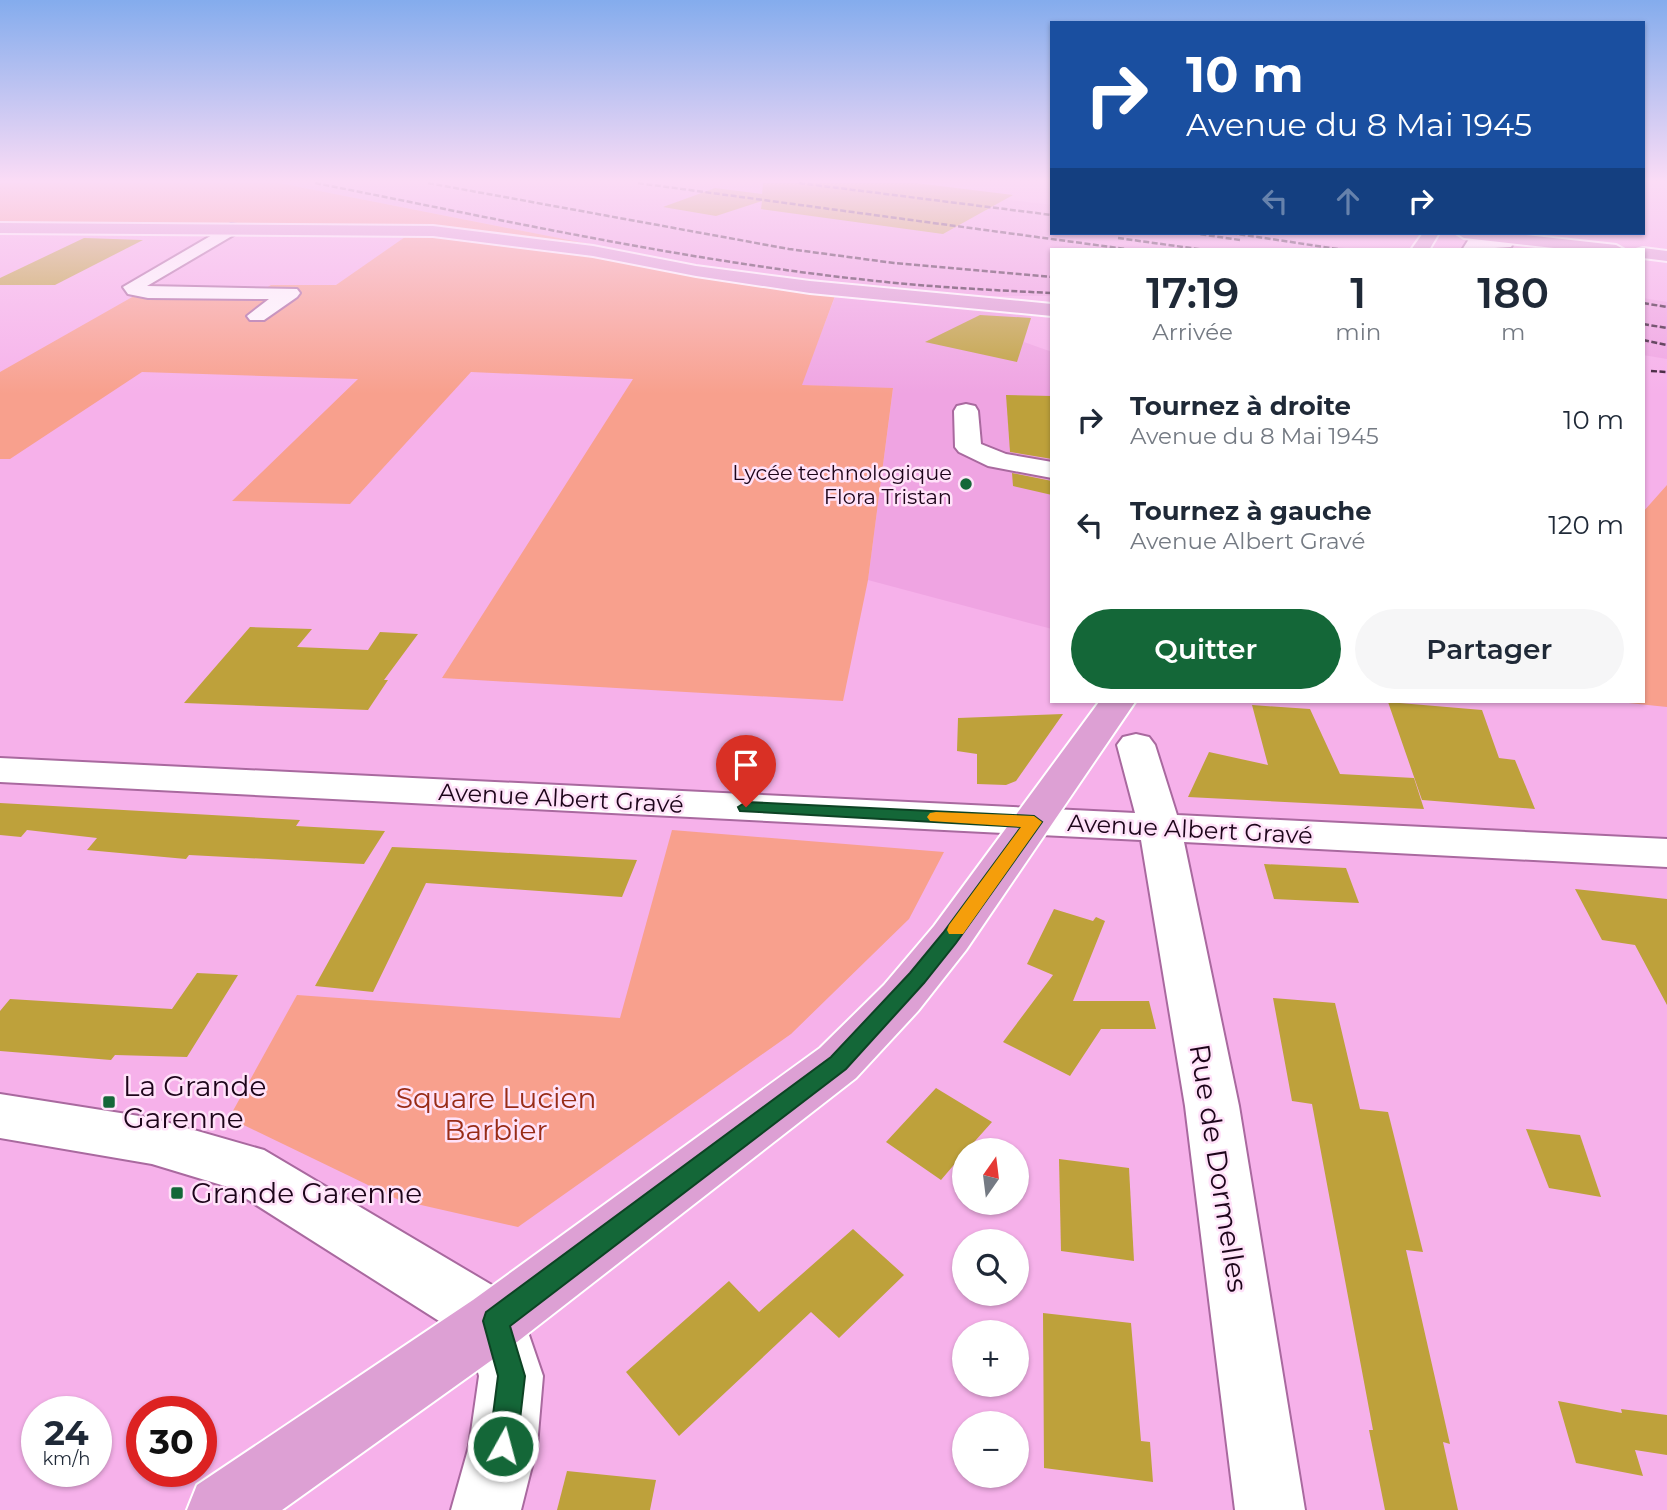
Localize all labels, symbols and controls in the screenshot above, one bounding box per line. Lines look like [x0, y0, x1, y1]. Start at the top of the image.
text: 10 m [1186, 45, 1304, 104]
icon: right [1071, 49, 1162, 140]
text: Avenue du 8 Mai 1945 [1186, 105, 1532, 144]
icon: left [1256, 182, 1294, 220]
icon: ahead [1329, 182, 1367, 220]
icon: right [1402, 182, 1440, 220]
text: 17:19 [1146, 267, 1239, 319]
text: 1 [1350, 267, 1366, 319]
text: 180 [1477, 267, 1549, 319]
text: Arrivée [1152, 318, 1233, 346]
text: min [1335, 318, 1381, 346]
text: m [1501, 318, 1525, 346]
text: Tournez à droite [1130, 390, 1351, 422]
icon: right [1071, 401, 1109, 439]
text: 10 m [1563, 404, 1624, 436]
text: Avenue du 8 Mai 1945 [1130, 422, 1379, 450]
place label: Lycée technologique Flora Tristan [732, 460, 952, 509]
marker: Lycée technologique Flora Tristan [958, 476, 974, 492]
text: Tournez à gauche [1130, 495, 1372, 527]
icon: left [1071, 506, 1109, 544]
text: 120 m [1548, 509, 1624, 541]
text: Avenue Albert Gravé [1130, 527, 1365, 555]
button: Quitter [1071, 609, 1341, 689]
button: Partager [1355, 609, 1624, 689]
pin [716, 735, 776, 807]
icon: arrive [727, 746, 765, 784]
street label: Avenue Albert Gravé [438, 777, 684, 819]
street label: Avenue Albert Gravé [1067, 808, 1313, 850]
street label: Rue de Dormelles [1183, 1042, 1255, 1294]
place label: La Grande Garenne [123, 1069, 266, 1135]
park label: Square Lucien Barbier [396, 1081, 596, 1147]
marker: La Grande Garenne [101, 1094, 117, 1110]
north arrow [952, 1138, 1029, 1214]
map controls [952, 1138, 1029, 1488]
place label: Grande Garenne [191, 1176, 422, 1210]
marker: Grande Garenne [169, 1185, 185, 1201]
button: search [952, 1229, 1029, 1306]
button: + [952, 1320, 1029, 1397]
speed limit sign: 30 [126, 1396, 217, 1487]
position arrow [466, 1409, 540, 1483]
text: 24 [44, 1411, 89, 1454]
button: − [952, 1411, 1029, 1488]
text: km/h [42, 1448, 91, 1470]

